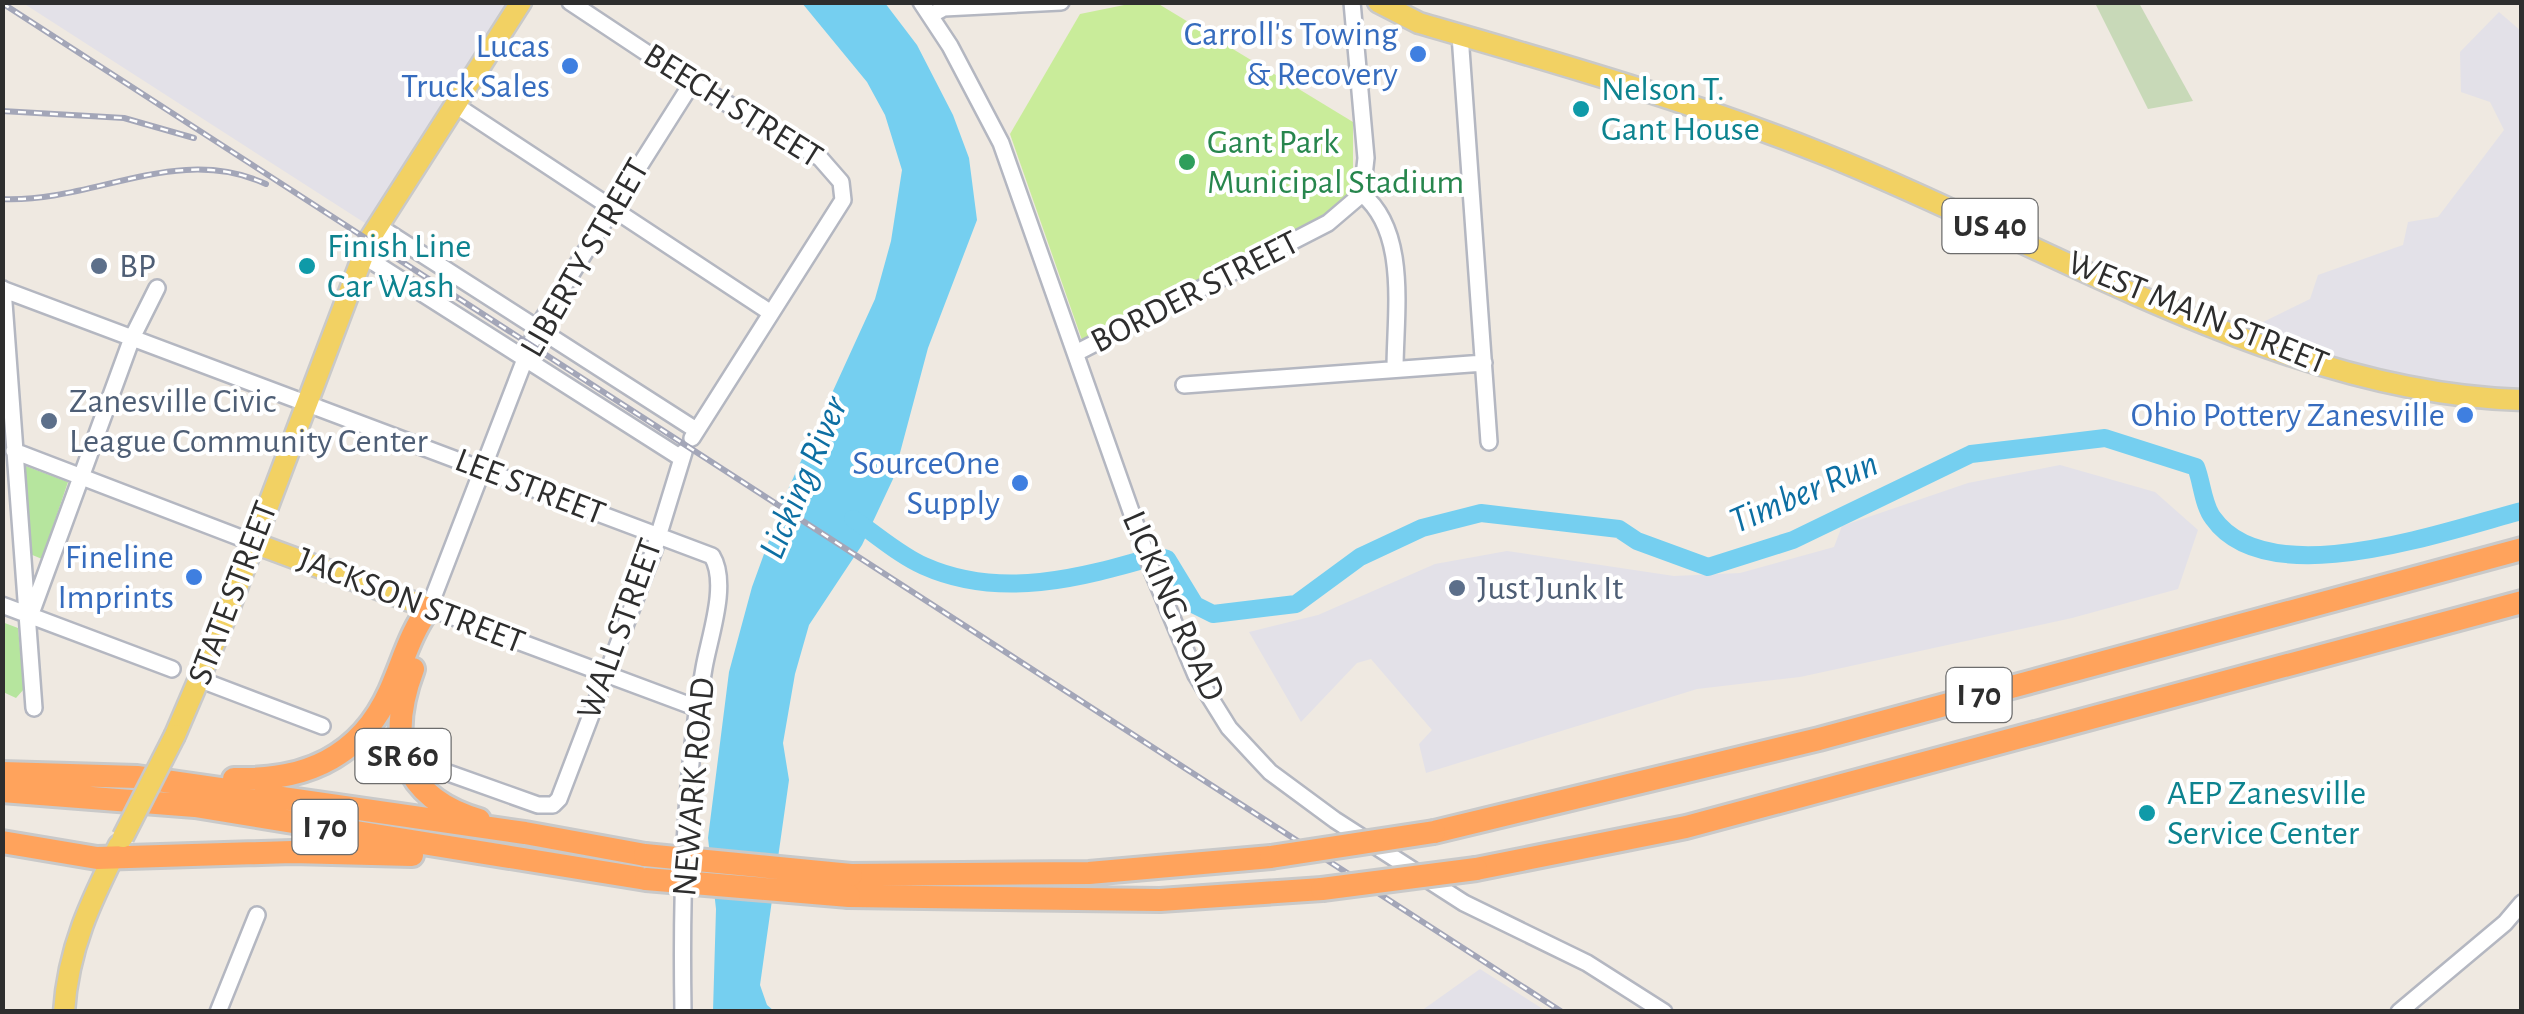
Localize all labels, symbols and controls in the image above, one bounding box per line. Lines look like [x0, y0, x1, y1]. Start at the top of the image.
place label: Carroll's Towing & Recovery [1184, 17, 1398, 92]
place label: Lucas Truck Sales [401, 29, 550, 104]
street label: BEECH STREET [638, 37, 828, 175]
marker: Carroll's Towing & Recovery [1407, 43, 1429, 65]
marker: Lucas Truck Sales [559, 55, 581, 77]
place label: Nelson T. Gant House [1601, 72, 1760, 147]
marker: Nelson T. Gant House [1570, 98, 1592, 120]
place label: Gant Park Municipal Stadium [1207, 125, 1464, 200]
marker: Gant Park Municipal Stadium [1176, 151, 1198, 173]
street label: LIBERTY STREET [514, 153, 656, 363]
road number: US 40 [1942, 199, 2038, 253]
street label: BORDER STREET [1085, 225, 1305, 359]
place label: Finish Line Car Wash [327, 229, 471, 304]
street label: WEST MAIN STREET [2063, 245, 2333, 381]
place label: BP [119, 249, 156, 284]
marker: BP [88, 255, 110, 277]
marker: Finish Line Car Wash [296, 255, 318, 277]
place label: Zanesville Civic League Community Center [69, 384, 429, 459]
water label: Licking River [753, 390, 856, 565]
place label: Ohio Pottery Zanesville [2131, 398, 2445, 433]
marker: Ohio Pottery Zanesville [2454, 404, 2476, 426]
marker: Zanesville Civic League Community Center [38, 410, 60, 432]
street label: LEE STREET [450, 442, 610, 532]
water label: Timber Run [1724, 445, 1884, 541]
place label: SourceOne Supply [852, 446, 1000, 521]
marker: SourceOne Supply [1009, 472, 1031, 494]
street label: STATE STREET [182, 497, 284, 689]
street label: LICKING ROAD [1116, 506, 1230, 706]
street label: WALL STREET [571, 534, 669, 724]
place label: Fineline Imprints [58, 540, 174, 615]
street label: JACKSON STREET [293, 542, 529, 660]
marker: Fineline Imprints [183, 566, 205, 588]
place label: Just Junk It [1477, 571, 1623, 606]
marker: Just Junk It [1446, 577, 1468, 599]
road number: I 70 [1946, 668, 2012, 722]
street label: NEWARK ROAD [667, 676, 721, 898]
road number: SR 60 [356, 729, 450, 783]
place label: AEP Zanesville Service Center [2167, 776, 2366, 851]
road number: I 70 [292, 800, 358, 854]
marker: AEP Zanesville Service Center [2136, 802, 2158, 824]

